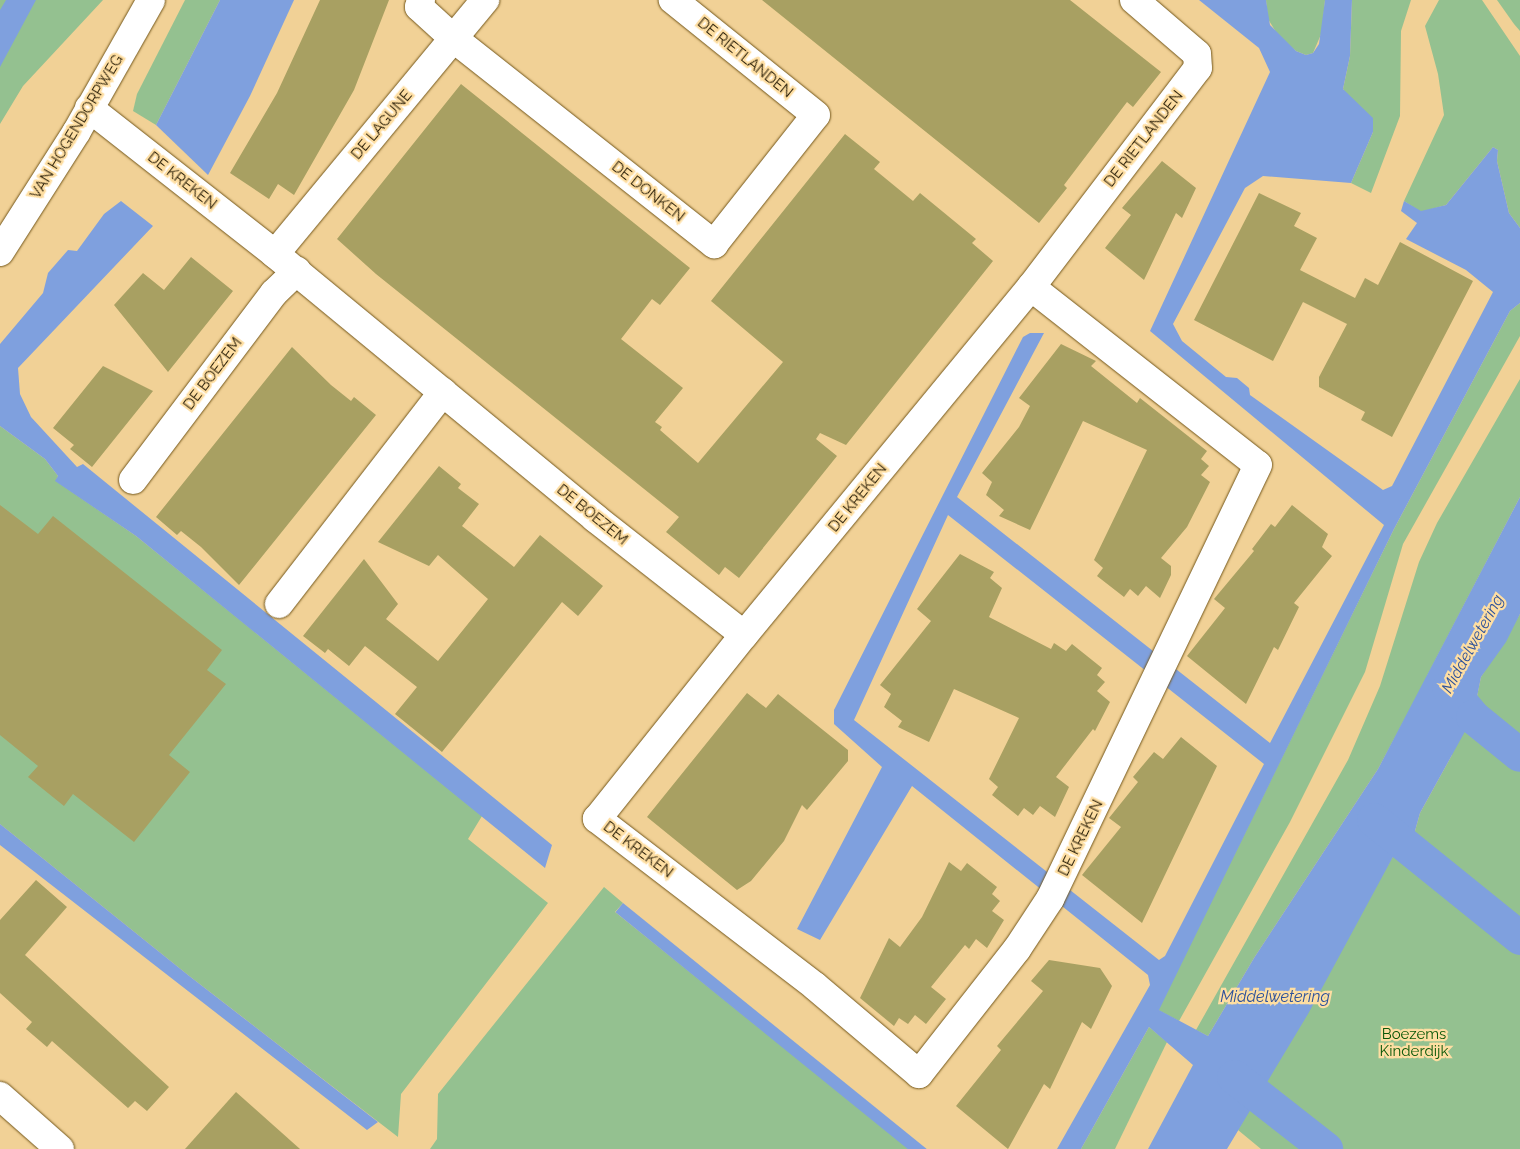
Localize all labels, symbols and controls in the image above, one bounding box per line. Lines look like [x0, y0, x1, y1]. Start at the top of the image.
street label: DE RIETLANDEN [694, 14, 796, 102]
street label: VAN HOGENDORPWEG [27, 52, 127, 202]
street label: DE LAGUNE [348, 87, 416, 163]
street label: DE RIETLANDEN [1101, 87, 1187, 191]
street label: DE KREKEN [144, 148, 220, 214]
street label: DE DONKEN [608, 158, 688, 226]
street label: DE BOEZEM [180, 334, 246, 414]
street label: DE KREKEN [825, 460, 891, 536]
street label: DE BOEZEM [553, 481, 631, 549]
water label: Middelwetering [1438, 591, 1508, 697]
street label: DE KREKEN [1055, 797, 1107, 879]
street label: DE KREKEN [600, 818, 676, 882]
water label: Middelwetering [1220, 987, 1330, 1007]
park label: Boezems Kinderdijk [1380, 1025, 1448, 1060]

